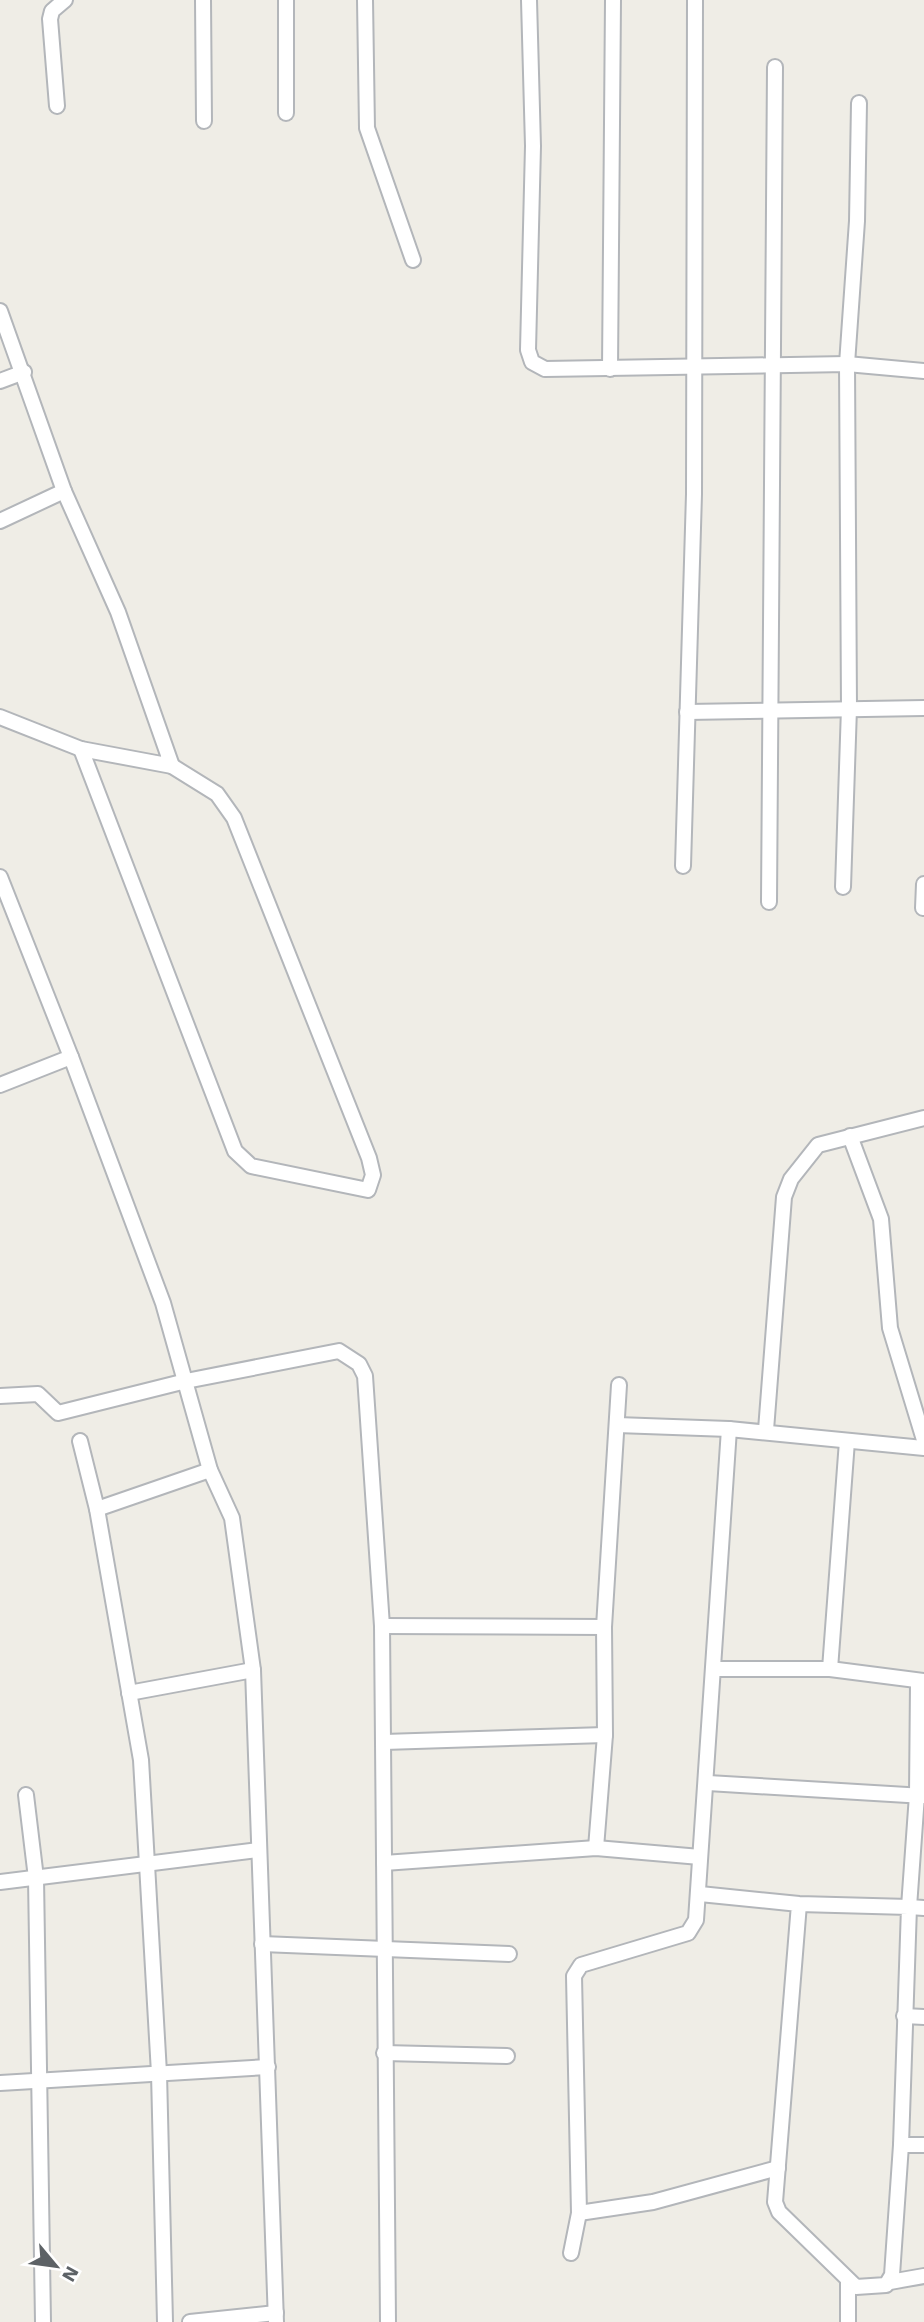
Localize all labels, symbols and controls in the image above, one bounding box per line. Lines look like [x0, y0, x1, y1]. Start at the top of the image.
north arrow [21, 2231, 91, 2301]
text: N [57, 2262, 84, 2286]

